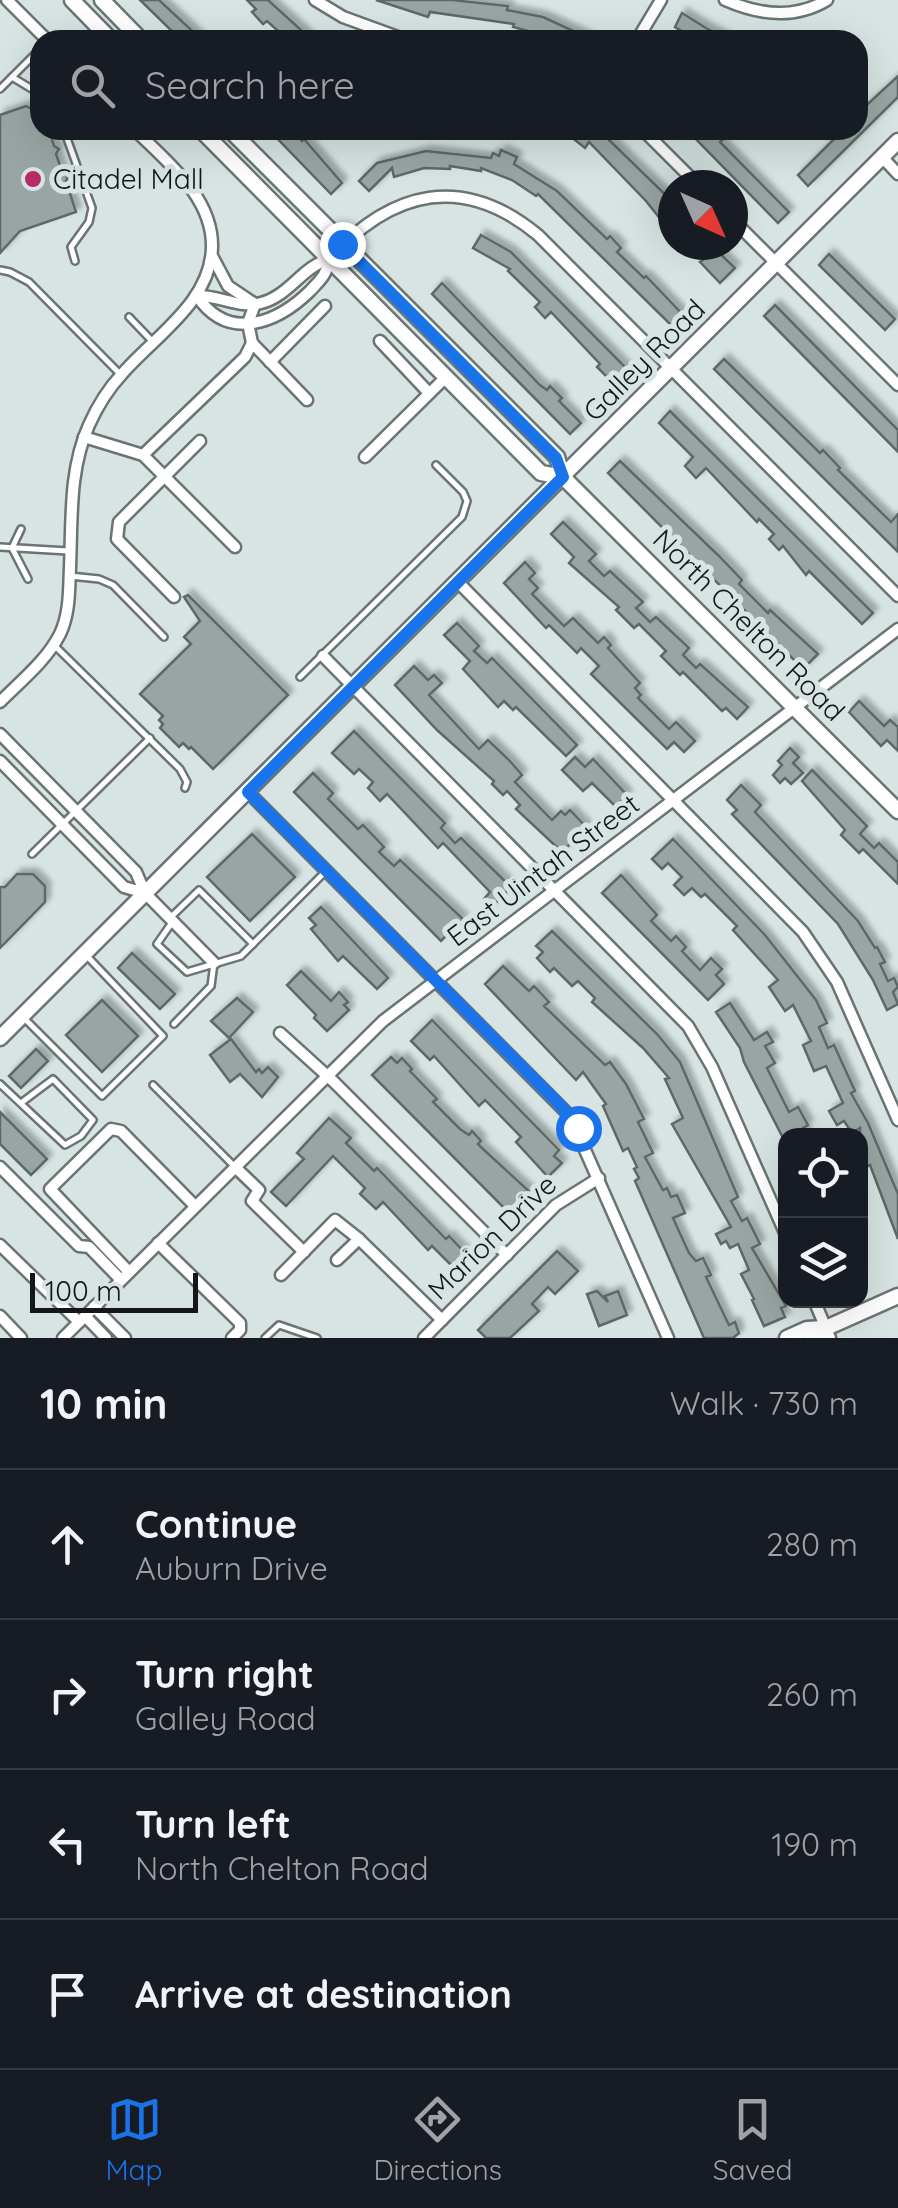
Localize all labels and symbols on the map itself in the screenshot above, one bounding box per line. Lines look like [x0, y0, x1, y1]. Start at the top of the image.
place label: Citadel Mall [53, 161, 204, 196]
marker: Citadel Mall [22, 168, 44, 190]
north arrow [658, 170, 748, 260]
route end [320, 222, 366, 268]
street label: Galley Road [575, 291, 712, 428]
street label: North Chelton Road [646, 521, 853, 728]
street label: East Uintah Street [440, 786, 646, 953]
route start [556, 1106, 602, 1152]
street label: Marion Drive [420, 1167, 563, 1307]
scale bar [30, 1268, 198, 1312]

